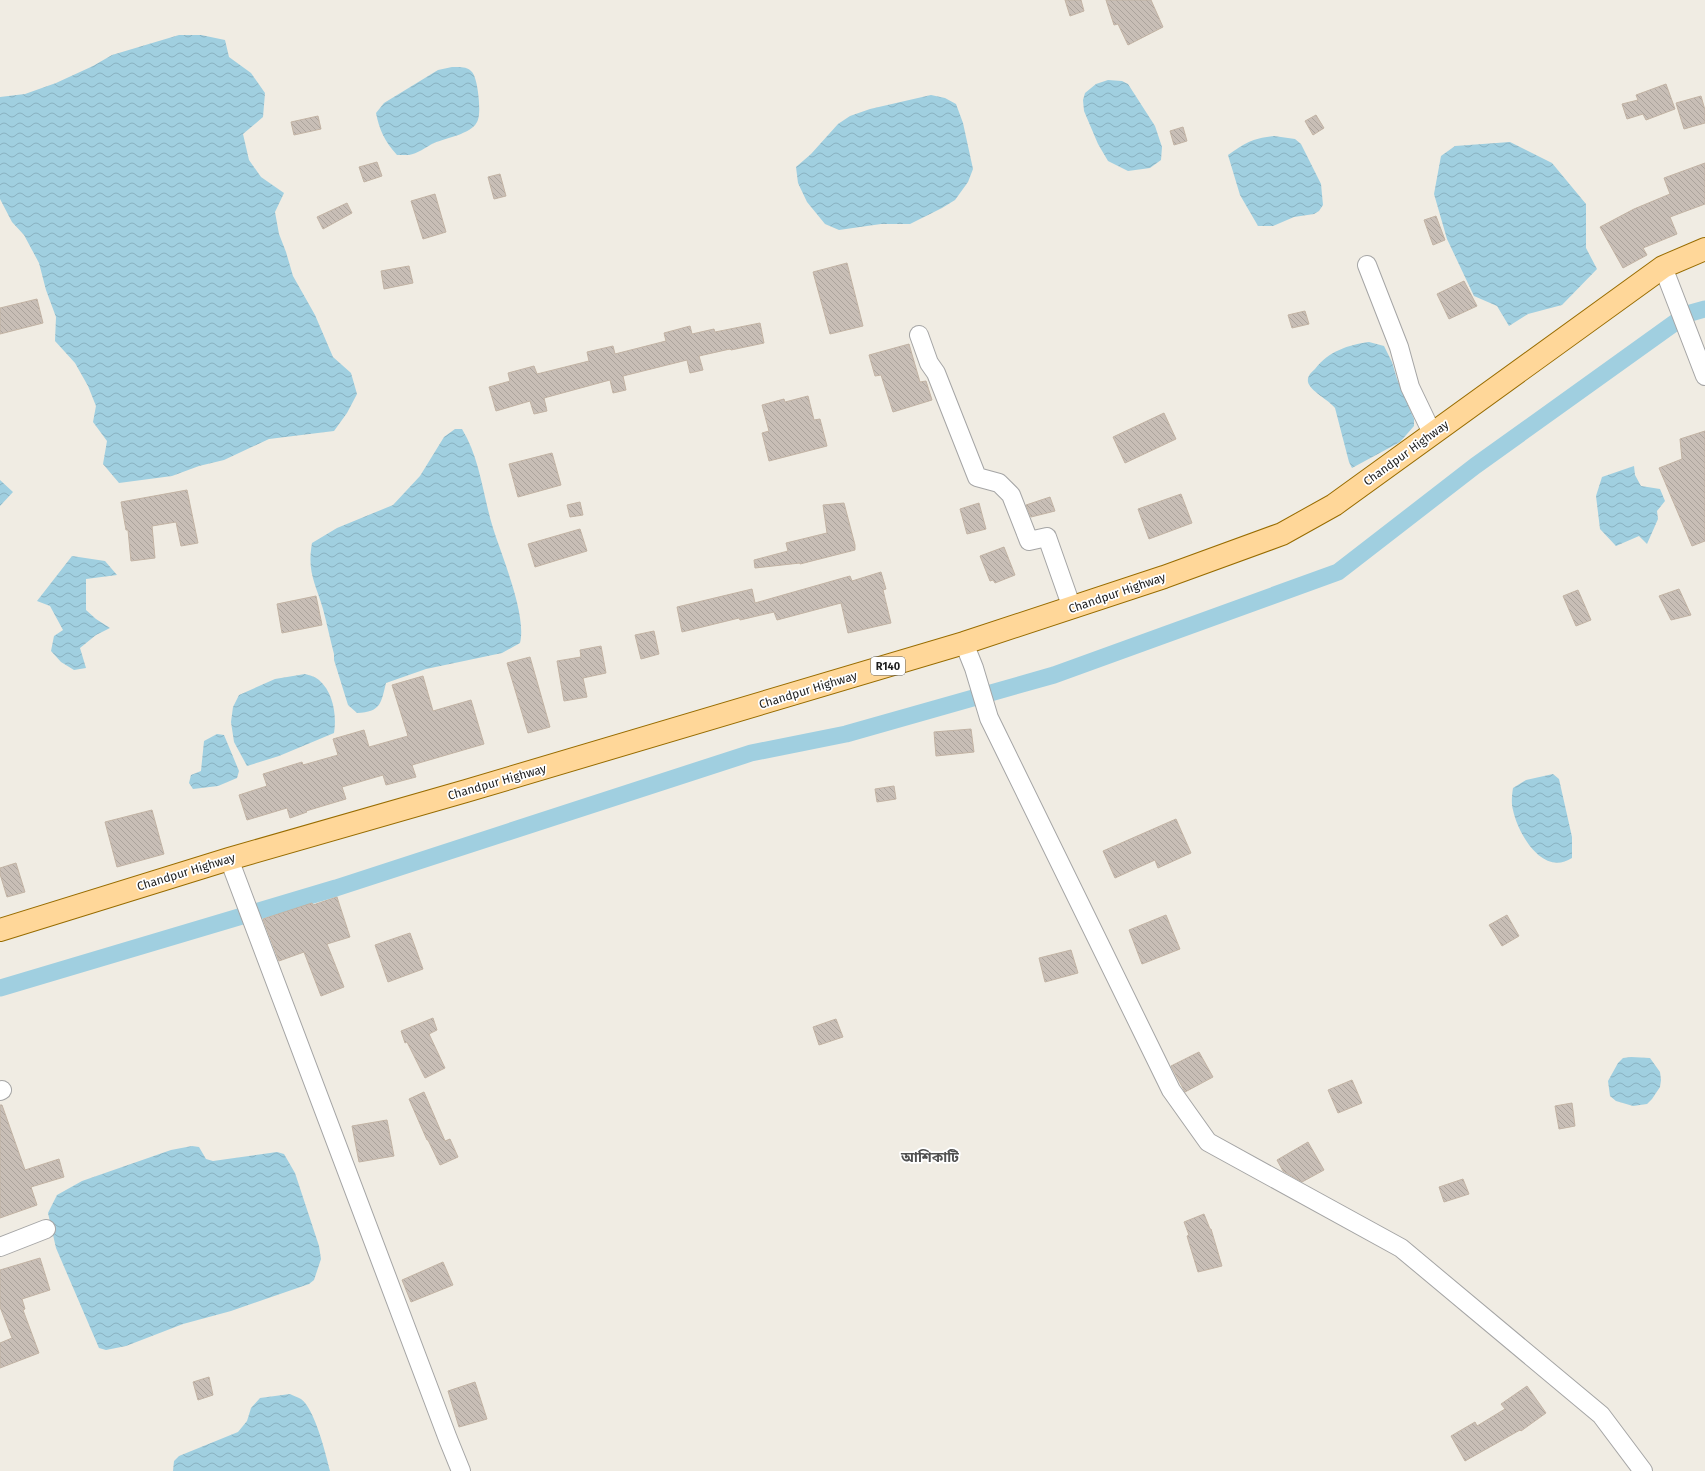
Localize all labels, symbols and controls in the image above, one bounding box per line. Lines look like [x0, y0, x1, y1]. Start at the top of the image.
street label: Chandpur Highway [1361, 417, 1451, 489]
street label: Chandpur Highway [1067, 570, 1168, 616]
road number: R140 [871, 657, 905, 675]
street label: Chandpur Highway [757, 668, 859, 712]
street label: Chandpur Highway [446, 761, 548, 803]
street label: Chandpur Highway [135, 850, 237, 894]
district label: আশিকাটি [900, 1149, 959, 1166]

